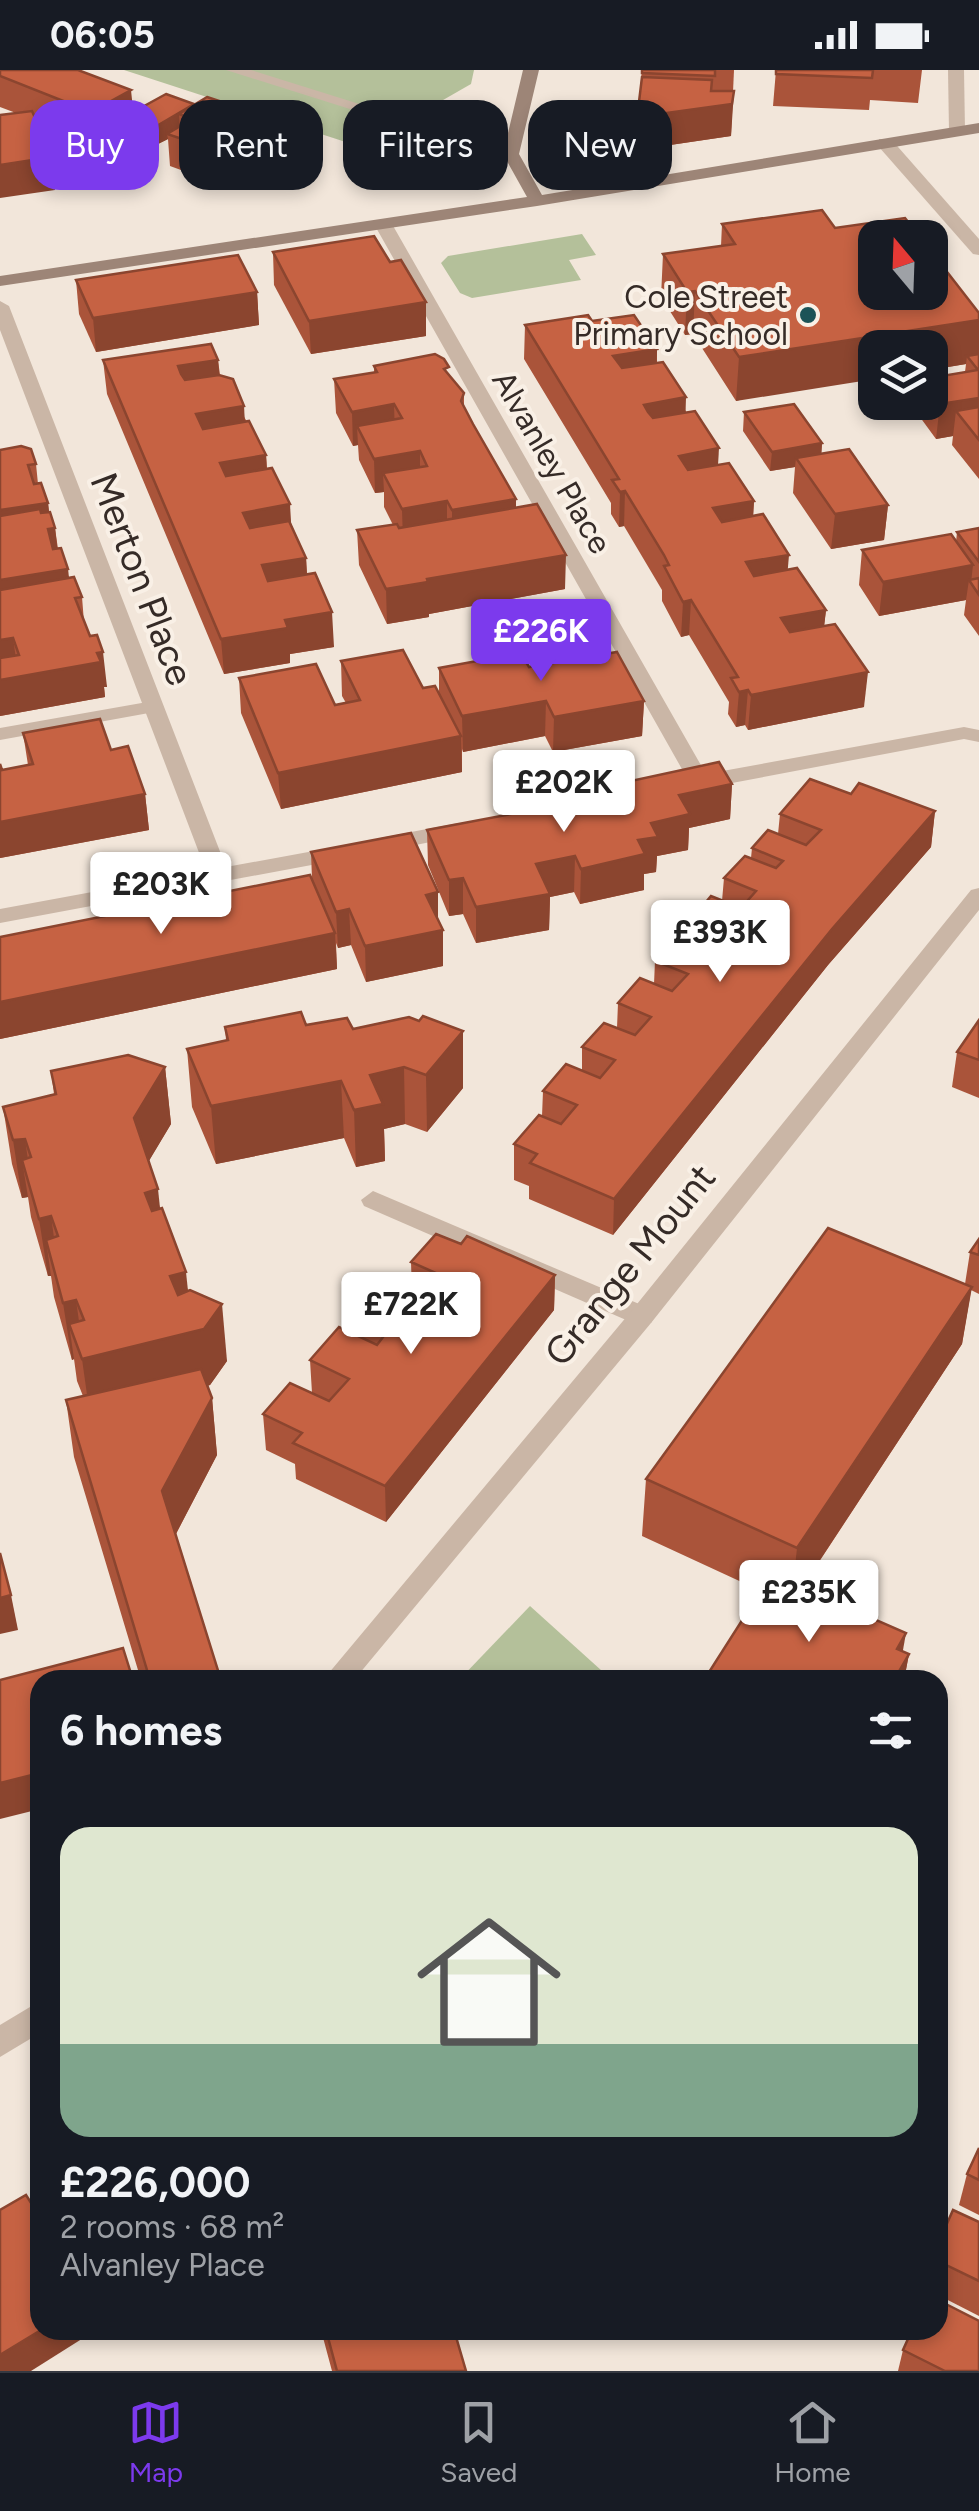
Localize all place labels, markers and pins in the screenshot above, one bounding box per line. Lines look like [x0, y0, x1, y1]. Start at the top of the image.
place label: Cole Street Primary School [573, 278, 788, 353]
marker: Cole Street Primary School [797, 304, 819, 326]
pin: £226K [471, 599, 611, 684]
pin: £202K [494, 750, 634, 835]
pin: £203K [91, 852, 231, 937]
pin: £393K [650, 900, 790, 985]
pin: £722K [341, 1272, 481, 1357]
pin: £235K [739, 1560, 879, 1645]

